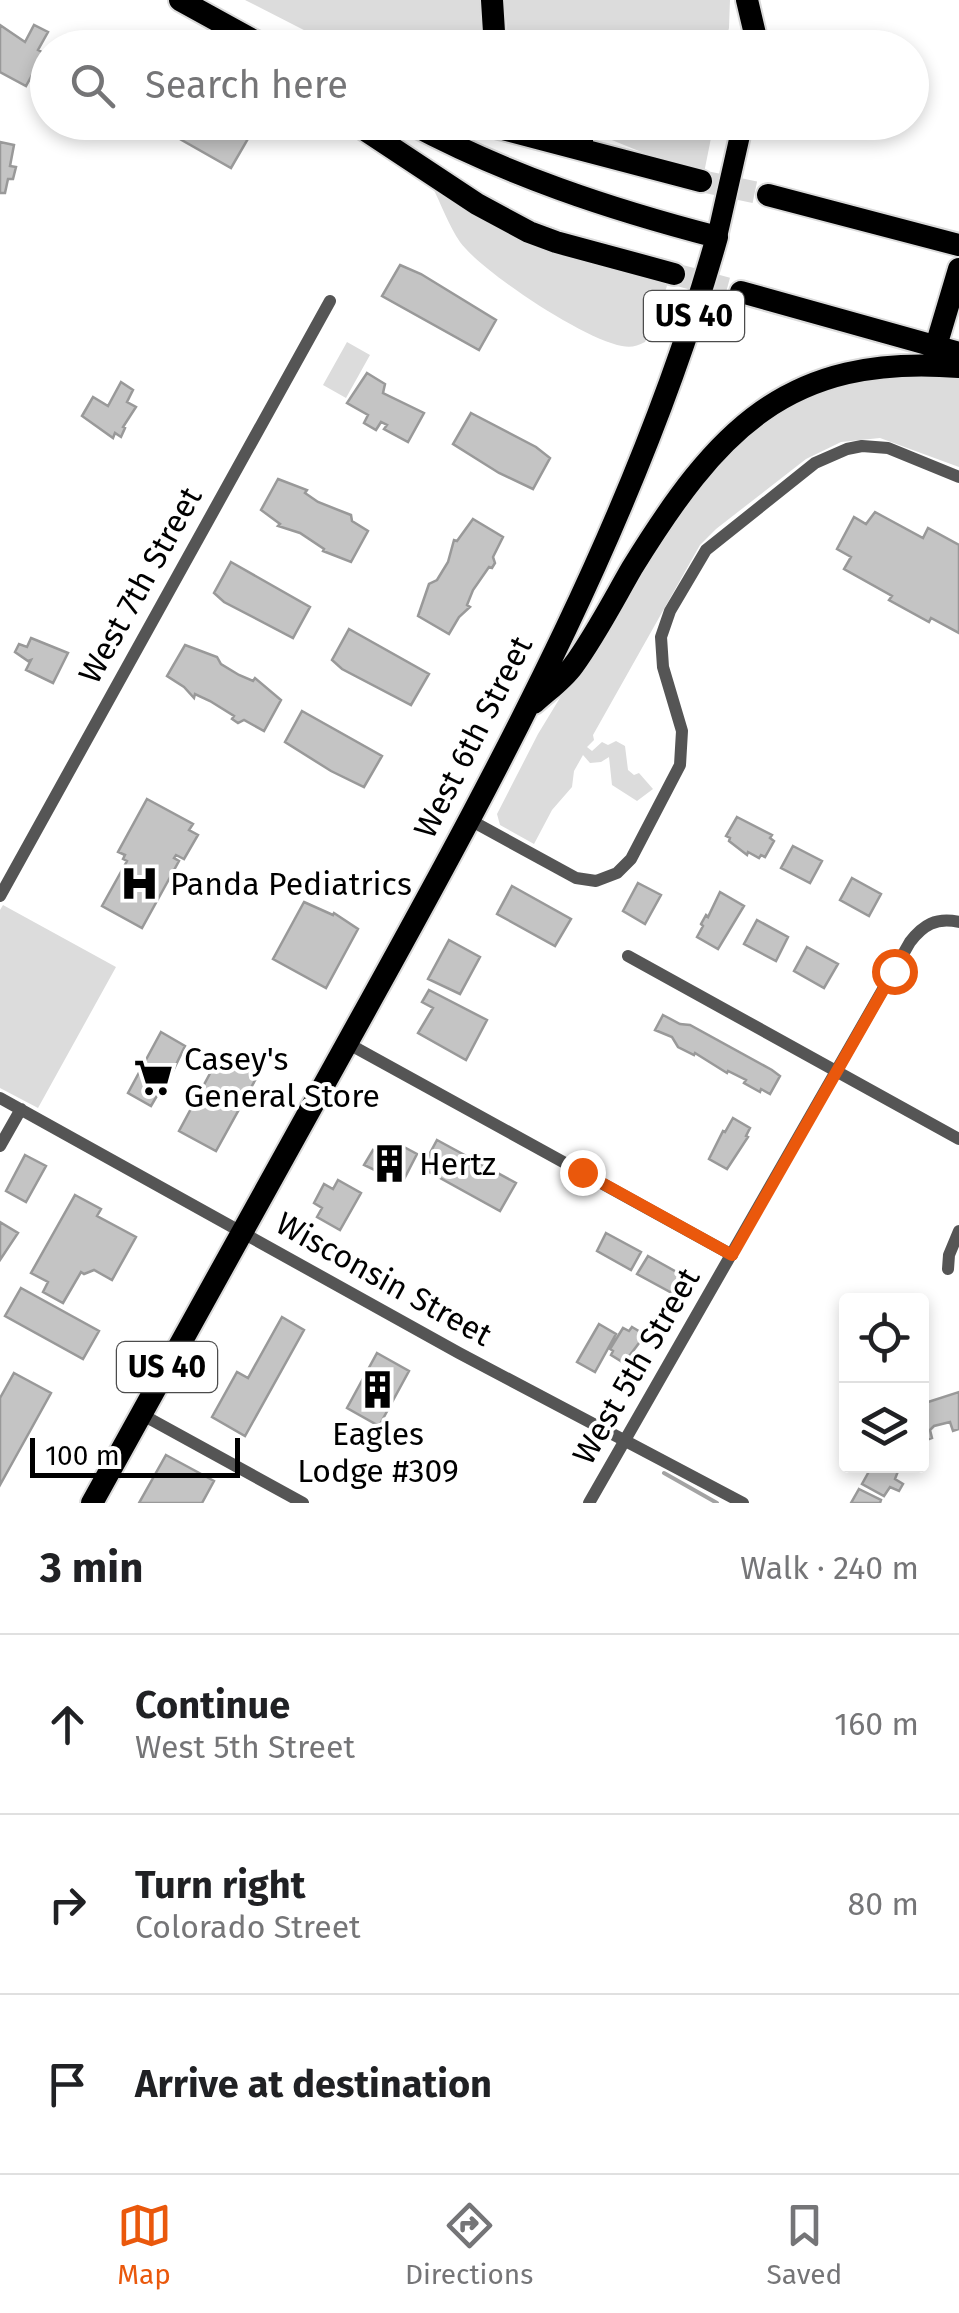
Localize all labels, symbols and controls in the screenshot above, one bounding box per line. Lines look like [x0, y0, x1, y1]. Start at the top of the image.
search box [30, 30, 929, 140]
icon: search [65, 58, 120, 113]
text: Search here [145, 62, 348, 108]
road number: US 40 [644, 291, 744, 341]
street label: West 7th Street [70, 480, 210, 690]
street label: West 6th Street [406, 629, 540, 844]
hospital icon: Panda Pediatrics [119, 863, 161, 905]
place label: Panda Pediatrics [170, 865, 412, 903]
route start [872, 949, 918, 995]
place label: Casey's General Store [184, 1040, 380, 1115]
supermarket icon: Casey's General Store [133, 1056, 175, 1098]
building icon: Hertz [368, 1143, 410, 1185]
place label: Hertz [419, 1145, 496, 1183]
route end [560, 1150, 606, 1196]
street label: Wisconsin Street [270, 1204, 499, 1354]
street label: West 5th Street [565, 1261, 708, 1471]
map controls [839, 1293, 929, 1473]
button: locate [839, 1293, 929, 1383]
road number: US 40 [117, 1342, 217, 1392]
building icon: Eagles Lodge #309 [357, 1368, 399, 1410]
button: layers [839, 1383, 929, 1473]
place label: Eagles Lodge #309 [297, 1415, 459, 1490]
scale bar [30, 1433, 240, 1478]
text: 100 m [45, 1439, 120, 1472]
text: 3 min [40, 1543, 143, 1593]
text: Walk · 240 m [740, 1549, 919, 1587]
text: Continue [135, 1682, 290, 1728]
icon: ahead [40, 1697, 95, 1752]
text: 160 m [834, 1705, 919, 1743]
text: West 5th Street [135, 1728, 355, 1766]
text: Turn right [135, 1862, 305, 1908]
icon: right [40, 1877, 95, 1932]
text: 80 m [848, 1885, 919, 1923]
text: Colorado Street [135, 1908, 361, 1946]
icon: arrive [40, 2057, 95, 2112]
text: Arrive at destination [135, 2061, 492, 2107]
tab: Map [117, 2198, 172, 2291]
tab: Directions [405, 2198, 533, 2291]
tab: Saved [767, 2198, 842, 2291]

